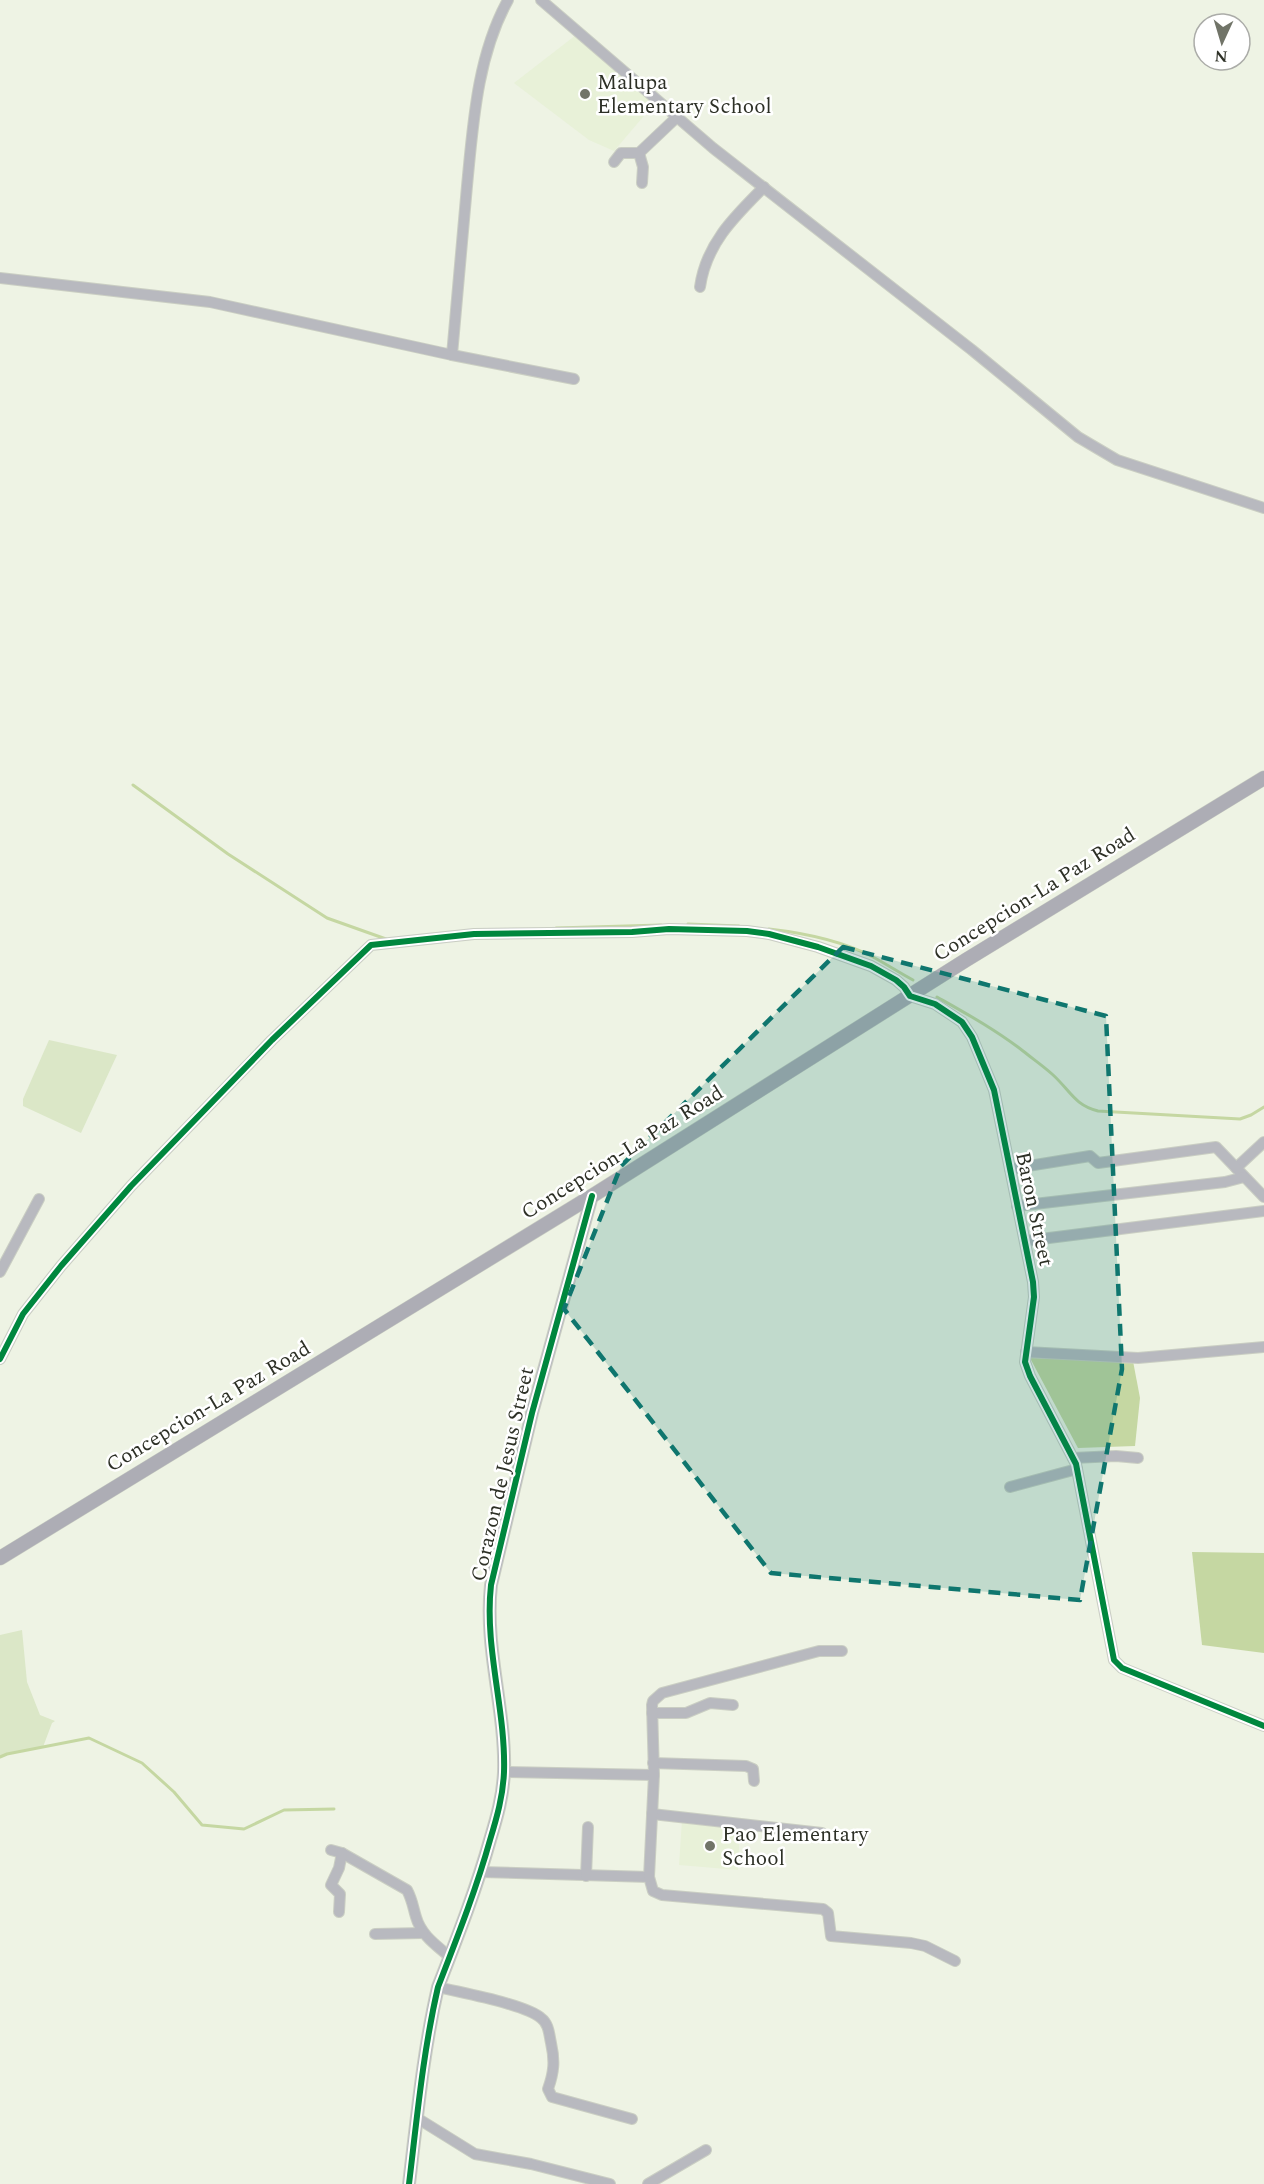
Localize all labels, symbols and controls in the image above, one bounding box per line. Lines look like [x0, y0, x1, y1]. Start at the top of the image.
north arrow [1192, 12, 1252, 72]
text: N [1214, 44, 1228, 68]
place label: Malupa Elementary School [597, 67, 772, 123]
marker: Malupa Elementary School [578, 87, 592, 101]
street label: Concepcion-La Paz Road [927, 819, 1142, 970]
street label: Concepcion-La Paz Road [515, 1077, 730, 1228]
street label: Baron Street [1006, 1149, 1062, 1269]
street label: Concepcion-La Paz Road [100, 1333, 317, 1481]
street label: Corazon de Jesus Street [463, 1364, 543, 1585]
place label: Pao Elementary School [722, 1819, 869, 1875]
marker: Pao Elementary School [703, 1839, 717, 1853]

